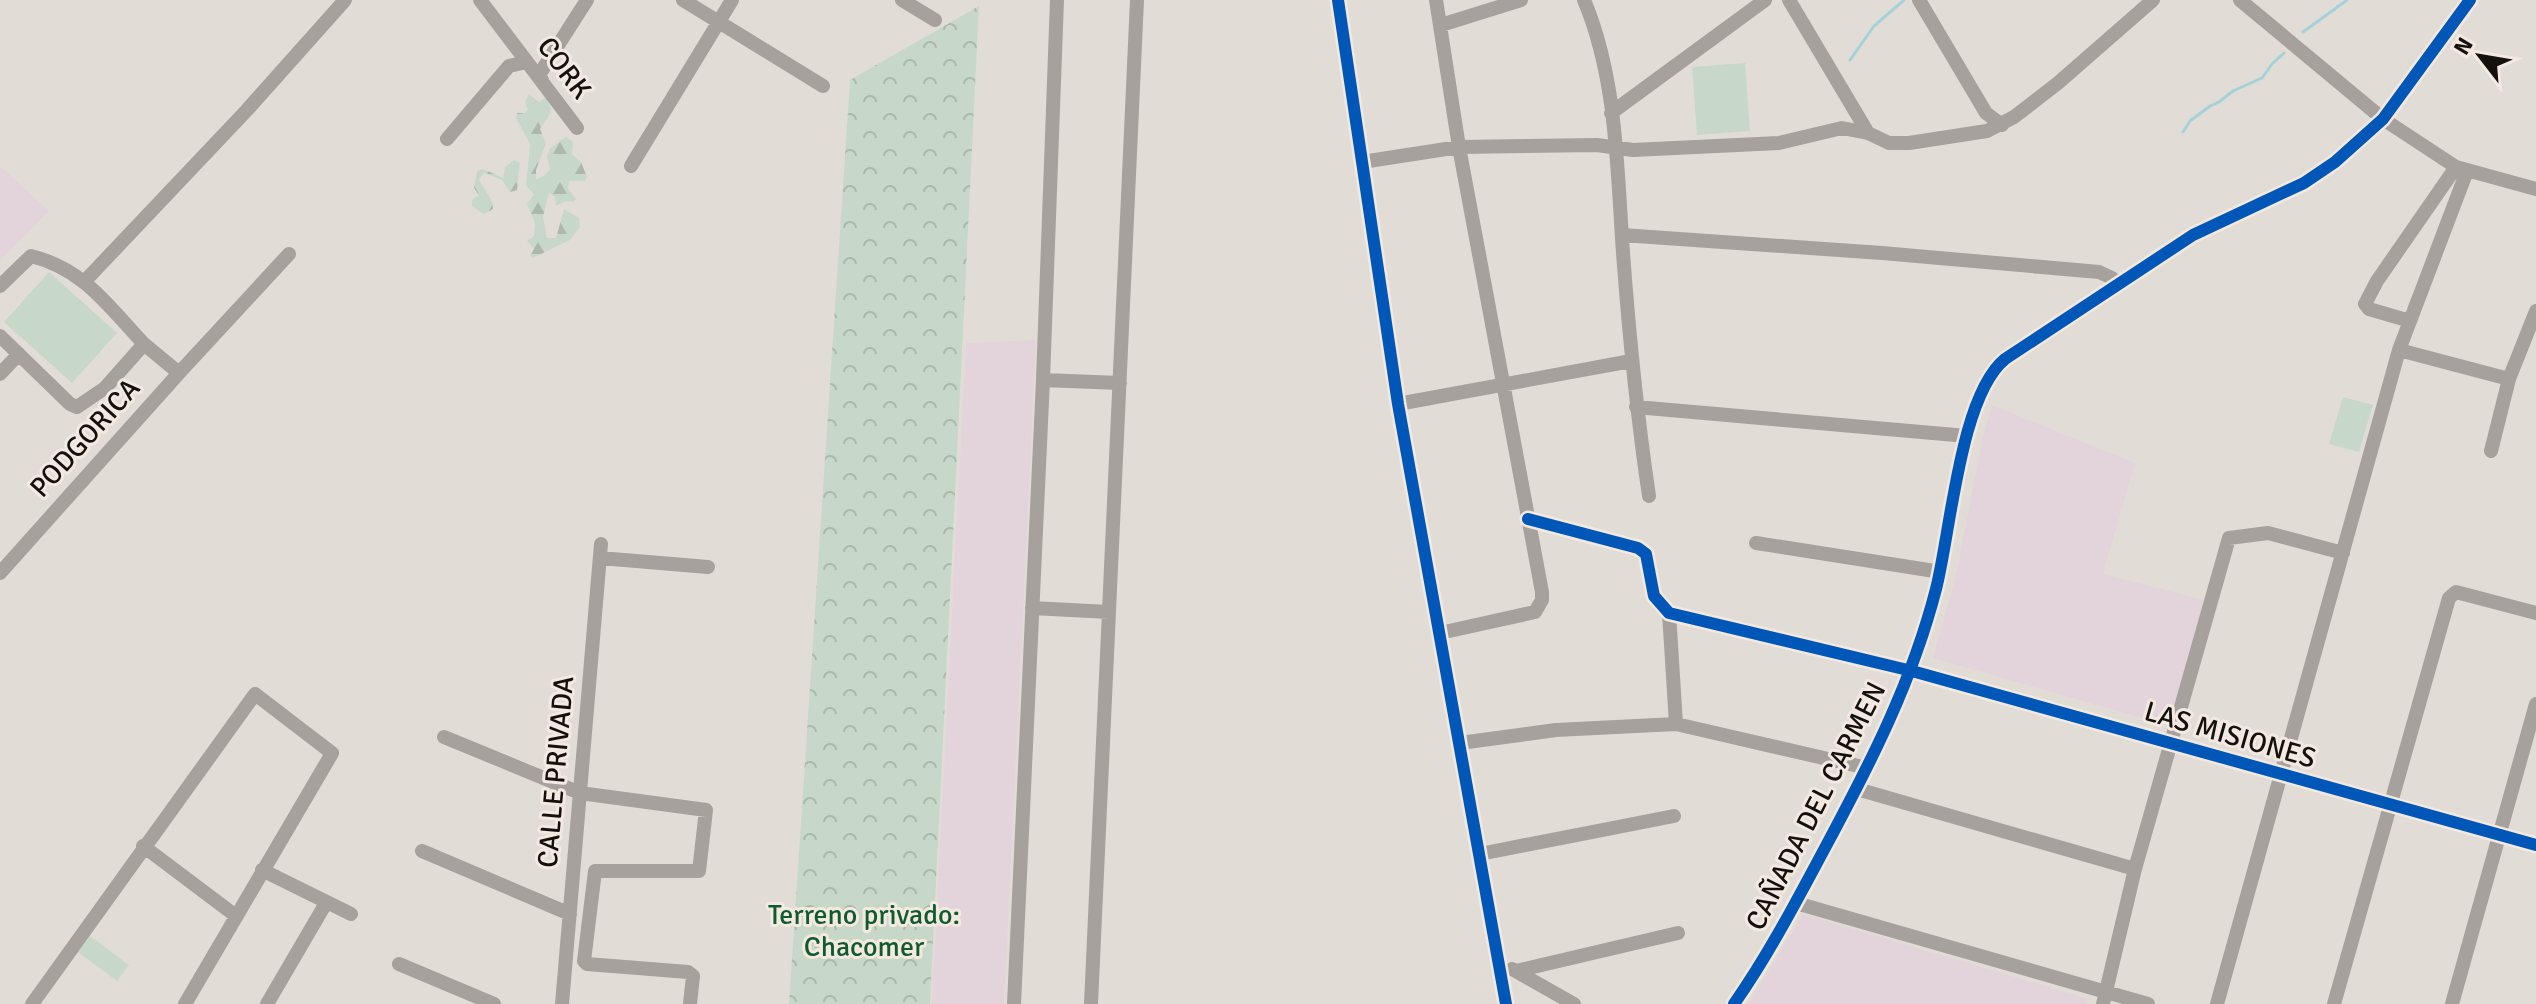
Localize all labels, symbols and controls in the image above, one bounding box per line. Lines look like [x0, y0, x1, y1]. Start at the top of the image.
north arrow [2440, 16, 2520, 96]
street label: CORK [530, 30, 598, 106]
text: N [2448, 32, 2479, 59]
street label: PODGORICA [23, 372, 147, 504]
street label: CALLE PRIVADA [531, 675, 581, 869]
street label: CAÑADA DEL CARMEN [1739, 676, 1893, 936]
street label: LAS MISIONES [2140, 694, 2320, 776]
park label: Terreno privado: Chacomer [768, 898, 960, 964]

